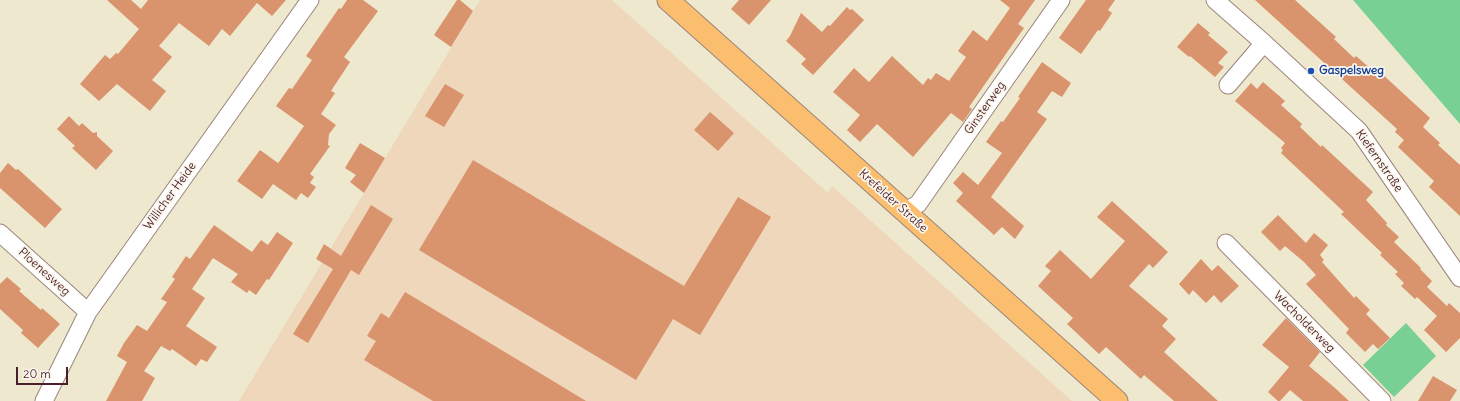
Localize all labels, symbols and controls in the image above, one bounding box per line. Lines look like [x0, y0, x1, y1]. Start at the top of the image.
place label: Gaspelsweg [1319, 64, 1384, 78]
marker: Gaspelsweg [1306, 66, 1316, 76]
street label: Ginsterweg [961, 79, 1009, 137]
street label: Kiefernstraße [1352, 127, 1406, 195]
street label: Willicher Heide [141, 159, 199, 233]
street label: Krefelder Straße [856, 166, 930, 236]
street label: Ploenesweg [15, 245, 73, 299]
street label: Wacholderweg [1270, 288, 1338, 356]
scale bar [18, 359, 70, 385]
text: 20 m [23, 366, 51, 381]

